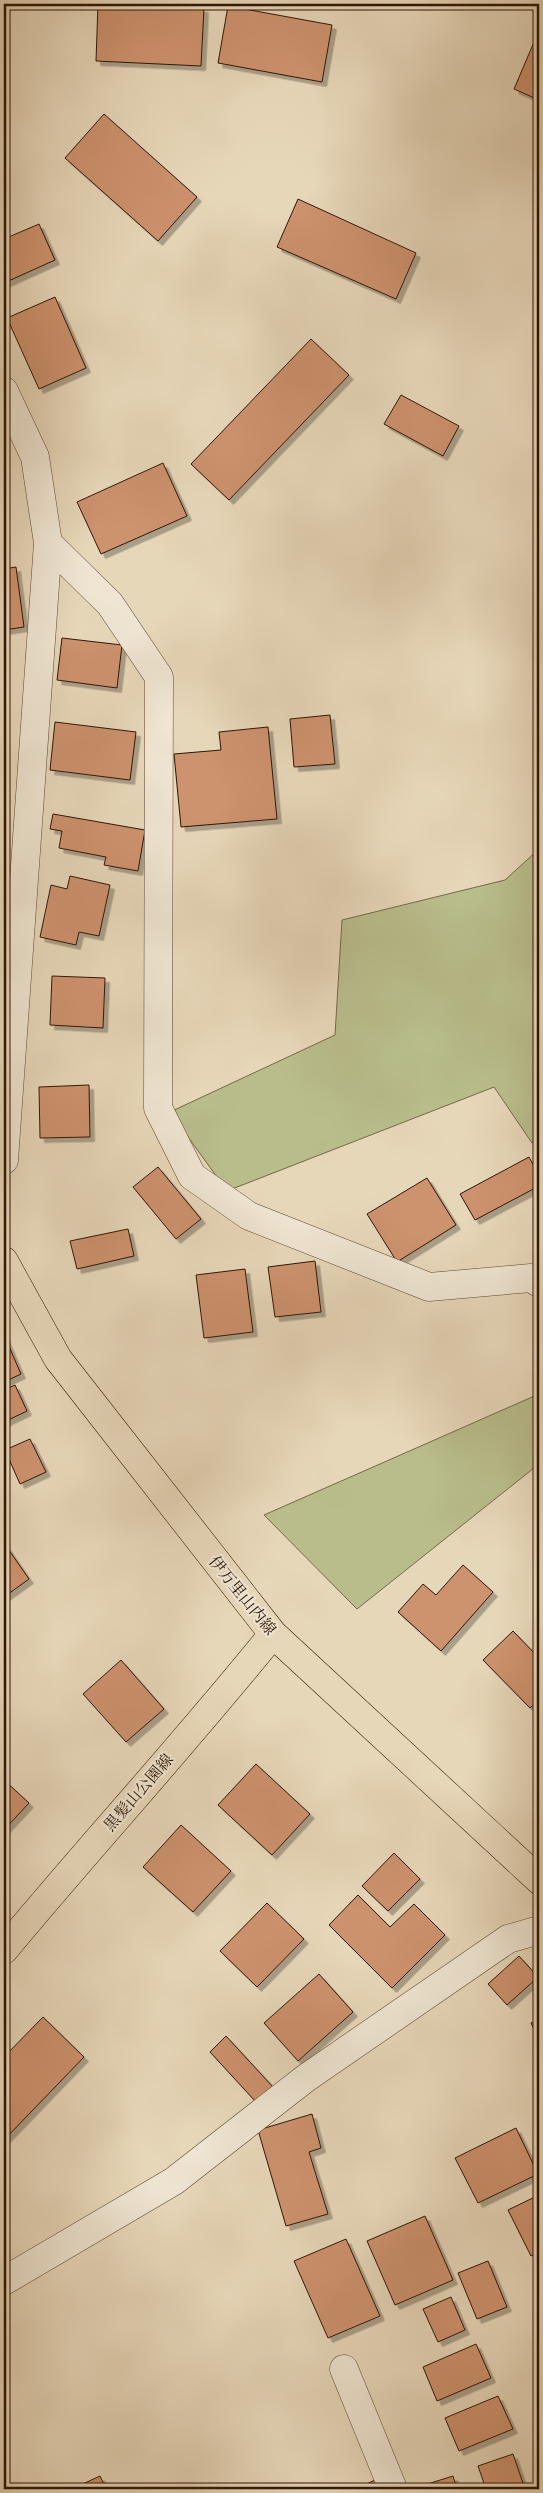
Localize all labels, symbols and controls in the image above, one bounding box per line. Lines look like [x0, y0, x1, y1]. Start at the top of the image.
street label: 伊万里山内線 [204, 1552, 280, 1639]
street label: 黒髪山公園線 [100, 1750, 178, 1835]

